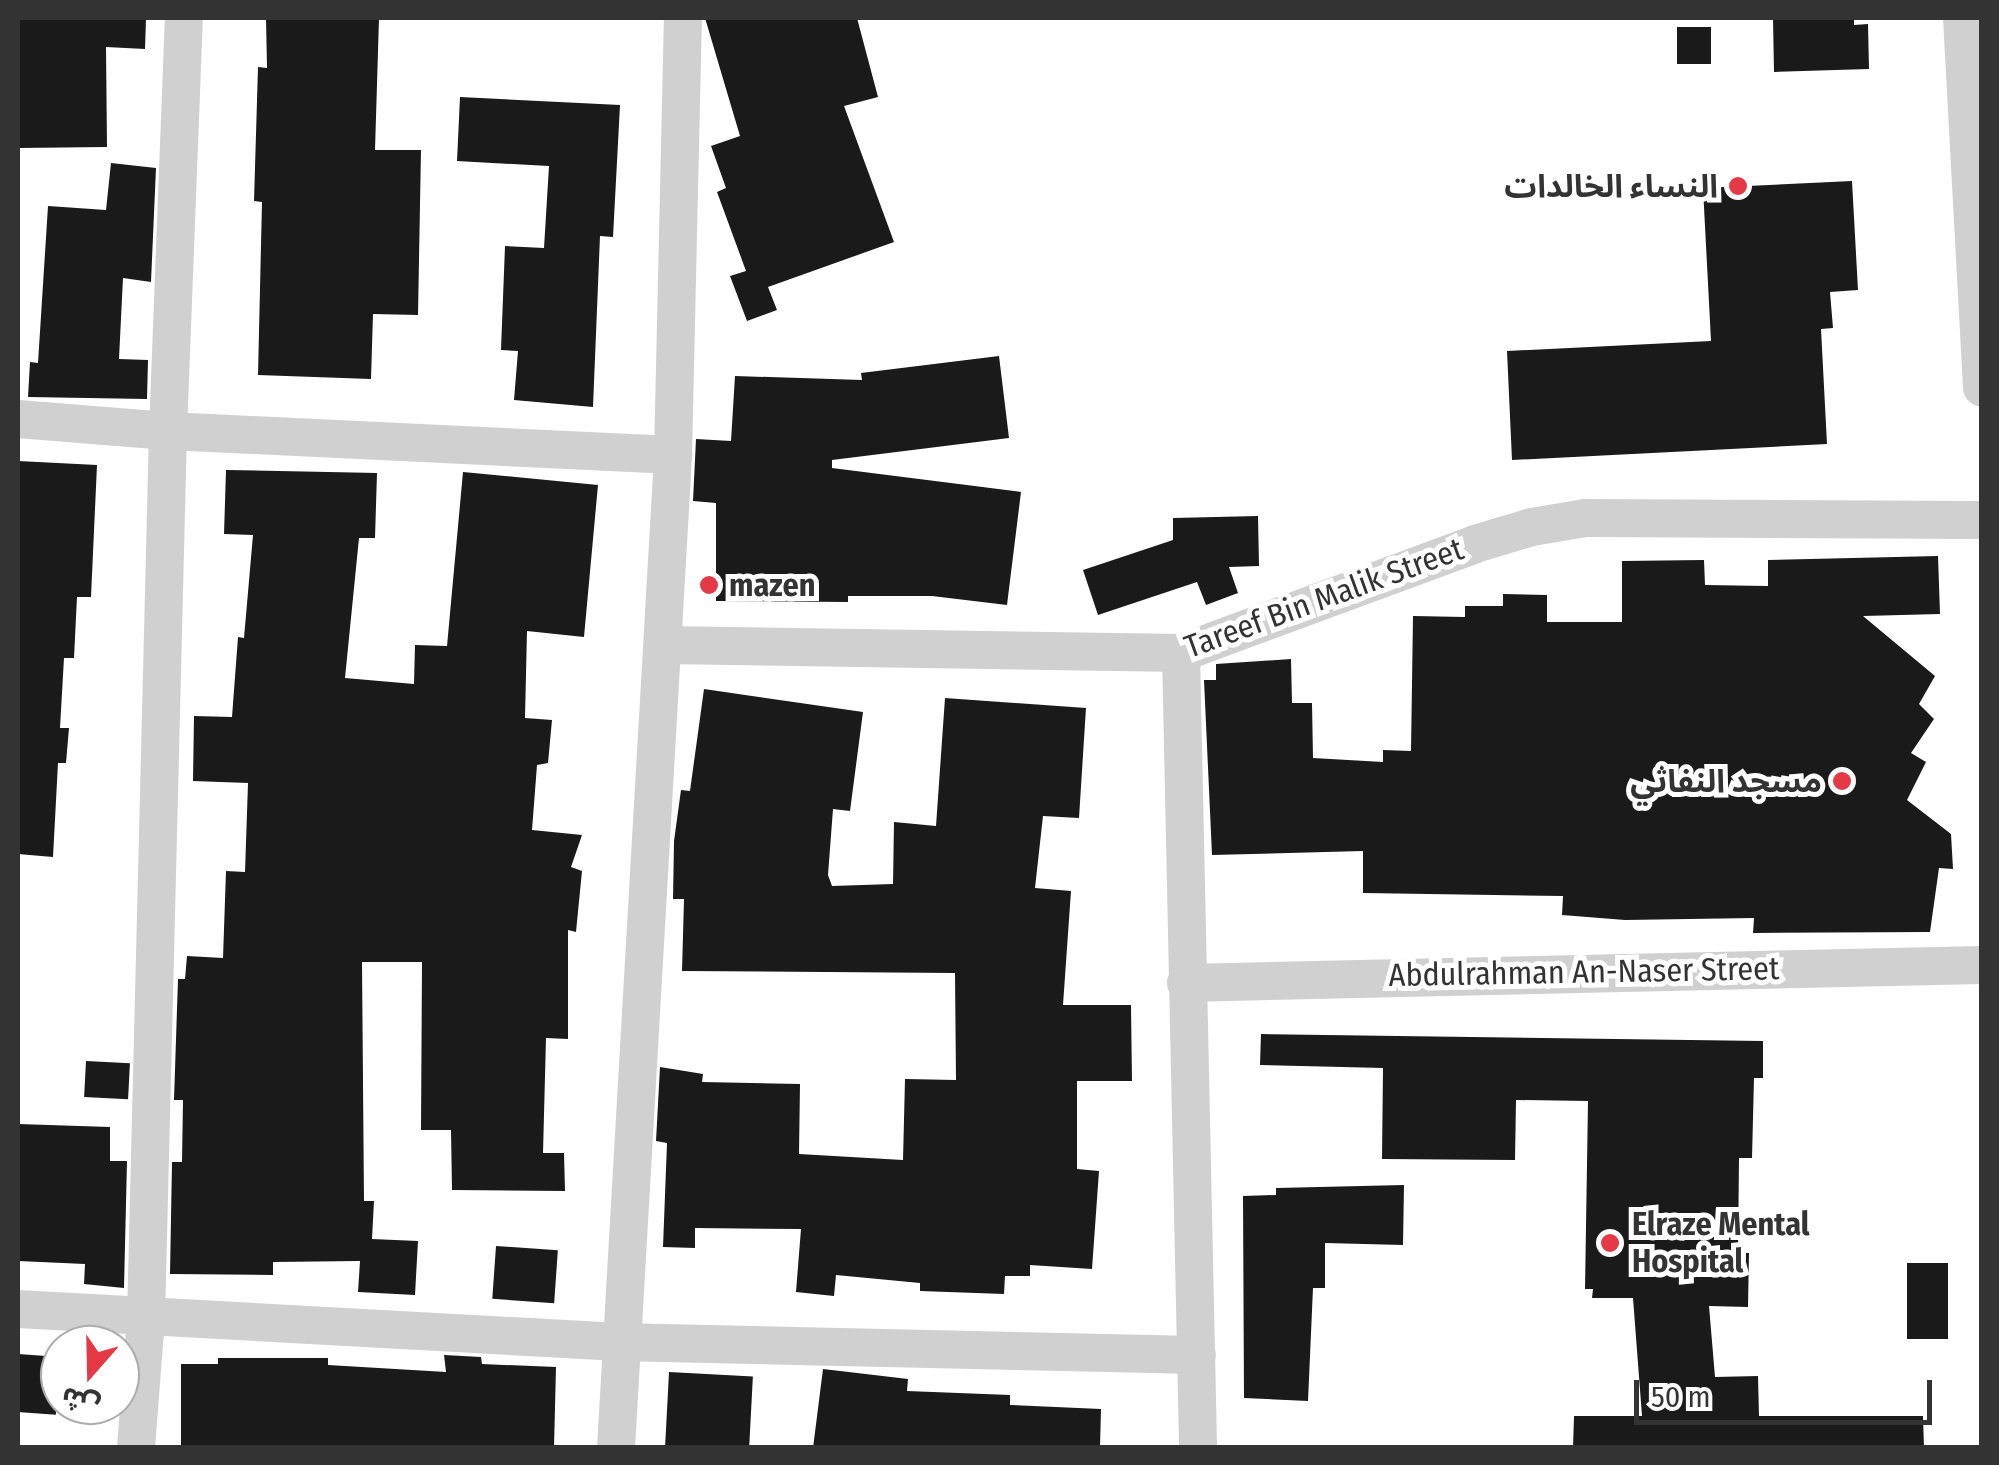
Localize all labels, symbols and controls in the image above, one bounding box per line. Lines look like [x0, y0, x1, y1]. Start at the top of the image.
place label: النساء الخالدات [1504, 167, 1718, 205]
marker: النساء الخالدات [1727, 175, 1749, 197]
street label: Tareef Bin Malik Street [1179, 530, 1469, 666]
place label: mazen [729, 566, 815, 604]
marker: mazen [698, 574, 720, 596]
place label: مسجد النفاثي [1630, 762, 1822, 800]
marker: مسجد النفاثي [1831, 770, 1853, 792]
street label: Abdulrahman An-Naser Street [1388, 949, 1780, 995]
place label: Elraze Mental Hospital [1632, 1206, 1810, 1281]
marker: Elraze Mental Hospital [1597, 1230, 1623, 1256]
north arrow [40, 1325, 140, 1425]
scale bar [1639, 1360, 1936, 1422]
text: 50 m [1651, 1379, 1711, 1415]
text: ش [57, 1380, 104, 1424]

